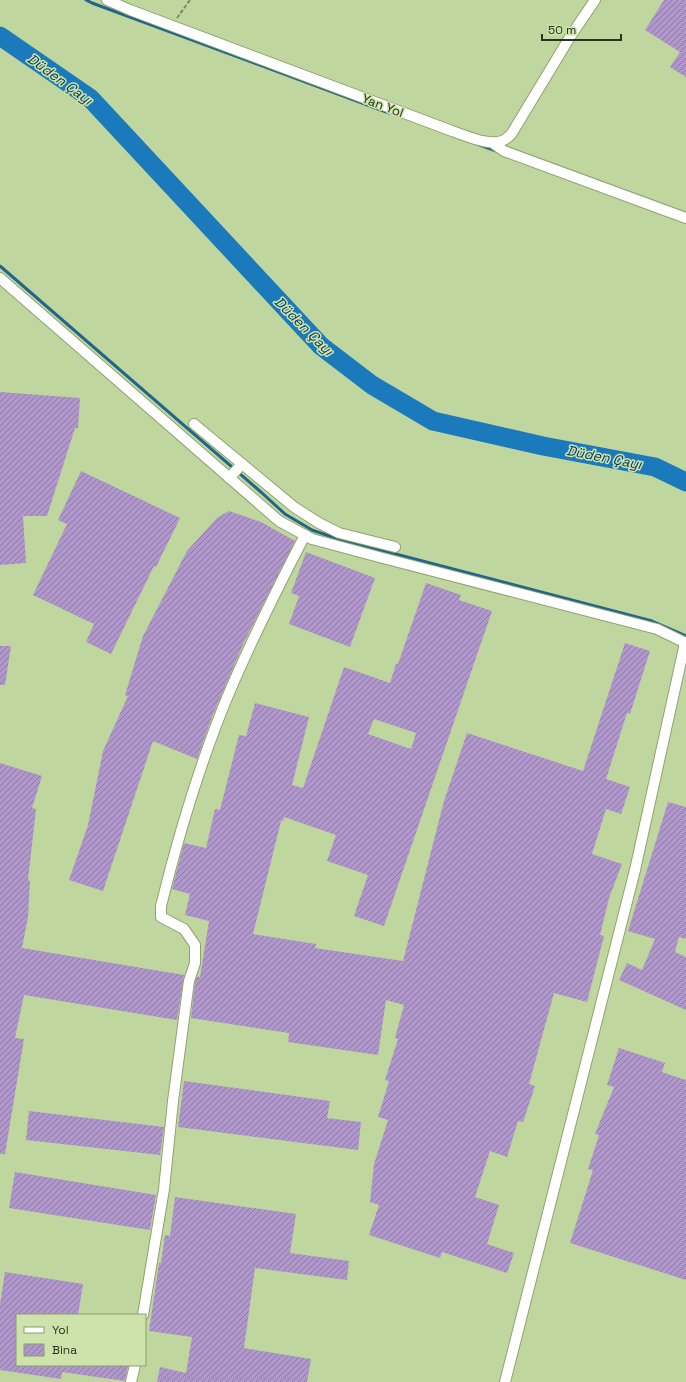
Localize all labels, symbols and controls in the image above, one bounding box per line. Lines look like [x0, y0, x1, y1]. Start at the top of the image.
scale bar [542, 16, 621, 42]
text: 50 m [548, 22, 576, 38]
water label: Düden Çayı [24, 49, 97, 109]
street label: Yan Yol [359, 90, 406, 121]
water label: Düden Çayı [271, 293, 338, 360]
water label: Düden Çayı [565, 441, 644, 473]
legend [16, 1314, 146, 1366]
text: Yol [52, 1322, 69, 1338]
text: Bina [52, 1342, 77, 1358]

